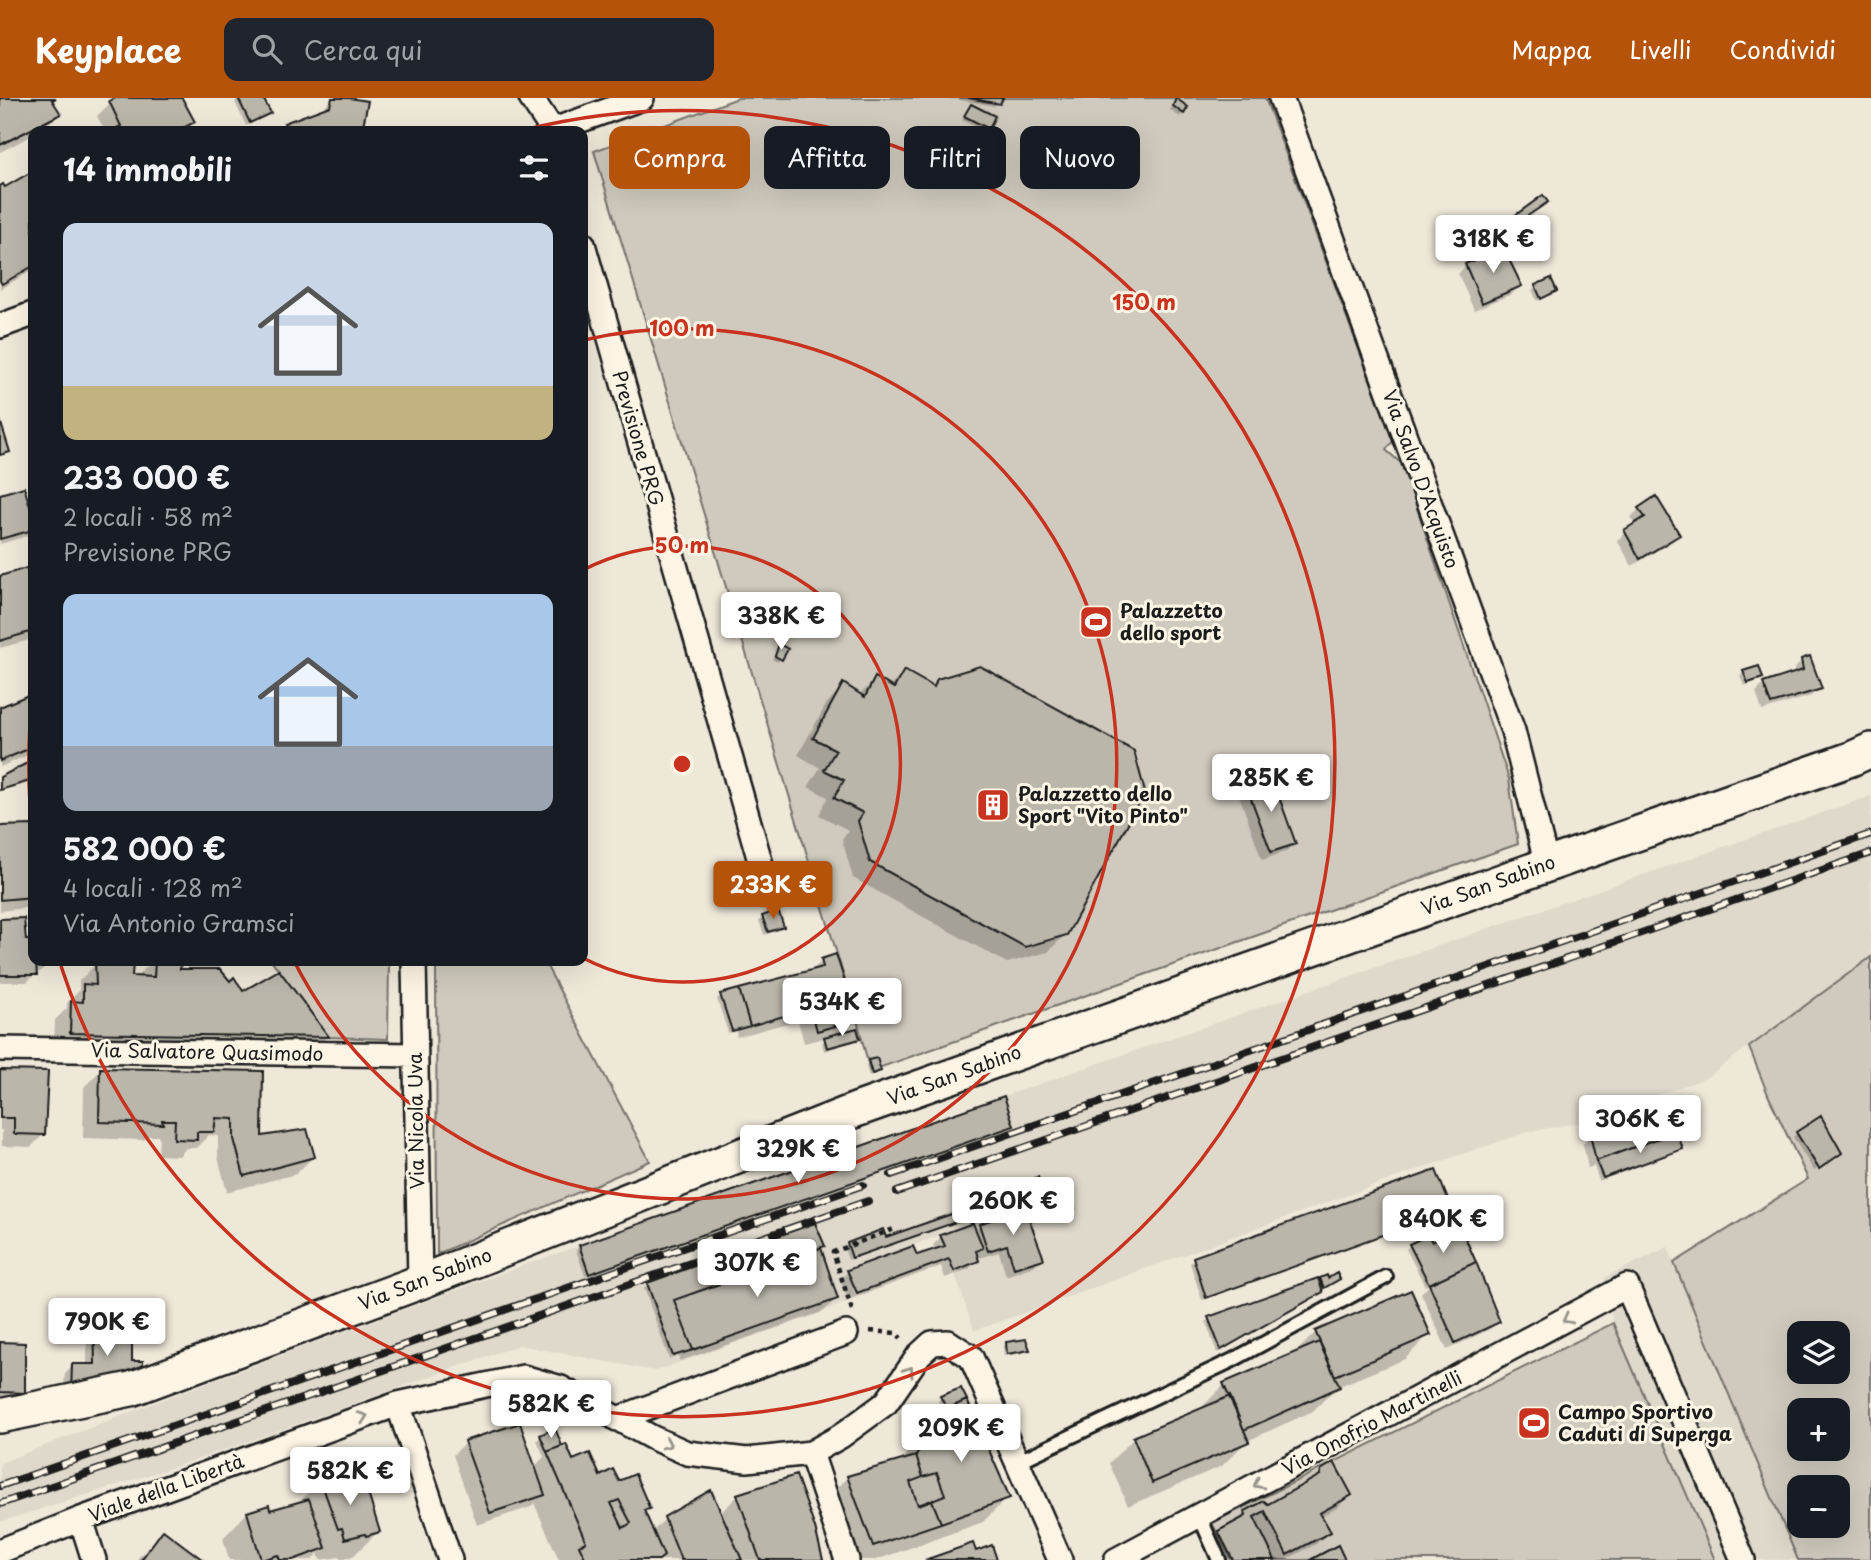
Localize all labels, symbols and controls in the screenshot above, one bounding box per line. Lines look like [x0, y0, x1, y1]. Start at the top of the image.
search box [224, 18, 714, 81]
text: Keyplace [35, 24, 182, 74]
icon: search [248, 30, 286, 68]
text: Cerca qui [304, 30, 422, 69]
text: Mappa [1512, 31, 1591, 67]
text: Livelli [1629, 31, 1692, 67]
text: Condividi [1730, 31, 1836, 67]
chip: Compra [609, 126, 750, 189]
chip: Affitta [764, 126, 890, 189]
chip: Filtri [904, 126, 1006, 189]
chip: Nuovo [1020, 126, 1140, 189]
text: 14 immobili [63, 146, 232, 191]
icon: filters [515, 149, 553, 187]
pin: 318K € [1436, 216, 1550, 275]
text: 318K € [1451, 220, 1535, 255]
icon: home [245, 268, 371, 394]
text: 150 m [1112, 285, 1176, 317]
text: 100 m [649, 311, 715, 343]
street label: Previsione PRG [606, 367, 672, 509]
street label: Via Salvo D'Acquisto [1377, 385, 1467, 572]
text: 233 000 € [63, 454, 230, 499]
text: 2 locali · 58 m² [63, 499, 233, 534]
text: 50 m [655, 528, 709, 560]
text: Previsione PRG [63, 534, 232, 569]
pin: 338K € [724, 592, 838, 652]
place label: Palazzetto dello sport [1120, 596, 1223, 646]
text: 338K € [737, 597, 825, 632]
sports icon: Palazzetto dello sport [1077, 603, 1115, 641]
icon: home [245, 639, 371, 765]
centre of rings [670, 752, 694, 776]
pin: 285K € [1214, 754, 1328, 814]
text: 285K € [1228, 759, 1314, 794]
place label: Palazzetto dello Sport "Vito Pinto" [1018, 779, 1188, 829]
building icon: Palazzetto dello Sport "Vito Pinto" [974, 786, 1012, 824]
text: 582 000 € [63, 825, 226, 870]
street label: Via San Sabino [1417, 847, 1559, 921]
pin: 233K € [716, 862, 830, 921]
text: 233K € [729, 866, 817, 901]
text: 4 locali · 128 m² [63, 870, 243, 905]
text: Via Antonio Gramsci [63, 905, 294, 940]
pin: 534K € [785, 978, 899, 1038]
text: 534K € [799, 983, 885, 1018]
street label: Via Salvatore Quasimodo [90, 1035, 324, 1067]
street label: Via San Sabino [883, 1037, 1025, 1111]
street label: Via Nicola Uva [400, 1052, 430, 1190]
pin: 306K € [1583, 1096, 1697, 1155]
text: 306K € [1595, 1100, 1685, 1135]
pin: 329K € [741, 1126, 855, 1185]
text: 329K € [756, 1130, 840, 1165]
pin: 260K € [956, 1178, 1070, 1237]
text: 260K € [968, 1182, 1058, 1217]
pin: 840K € [1386, 1196, 1500, 1255]
text: 840K € [1399, 1200, 1487, 1235]
street label: Via San Sabino [354, 1240, 495, 1316]
pin: 307K € [700, 1240, 814, 1299]
text: 307K € [714, 1244, 800, 1279]
pin: 790K € [50, 1298, 164, 1358]
text: 790K € [64, 1303, 150, 1338]
one-way arrow [1562, 1310, 1574, 1324]
map controls [1787, 1321, 1850, 1538]
button: layers [1787, 1321, 1850, 1384]
street label: Via Onofrio Martinelli [1276, 1363, 1467, 1482]
one-way arrow [901, 1365, 914, 1378]
pin: 582K € [494, 1380, 608, 1440]
text: 582K € [507, 1385, 595, 1420]
place label: Campo Sportivo Caduti di Superga [1558, 1397, 1732, 1447]
button: + [1787, 1398, 1850, 1461]
pin: 209K € [904, 1404, 1018, 1464]
sports icon: Campo Sportivo Caduti di Superga [1515, 1404, 1553, 1442]
text: 209K € [917, 1409, 1005, 1444]
one-way arrow [356, 1411, 368, 1425]
one-way arrow [660, 1436, 672, 1450]
street label: Viale della Libertà [84, 1446, 248, 1528]
pin: 582K € [293, 1448, 407, 1507]
text: 582K € [306, 1452, 394, 1487]
one-way arrow [1253, 1475, 1266, 1489]
button: − [1787, 1475, 1850, 1538]

